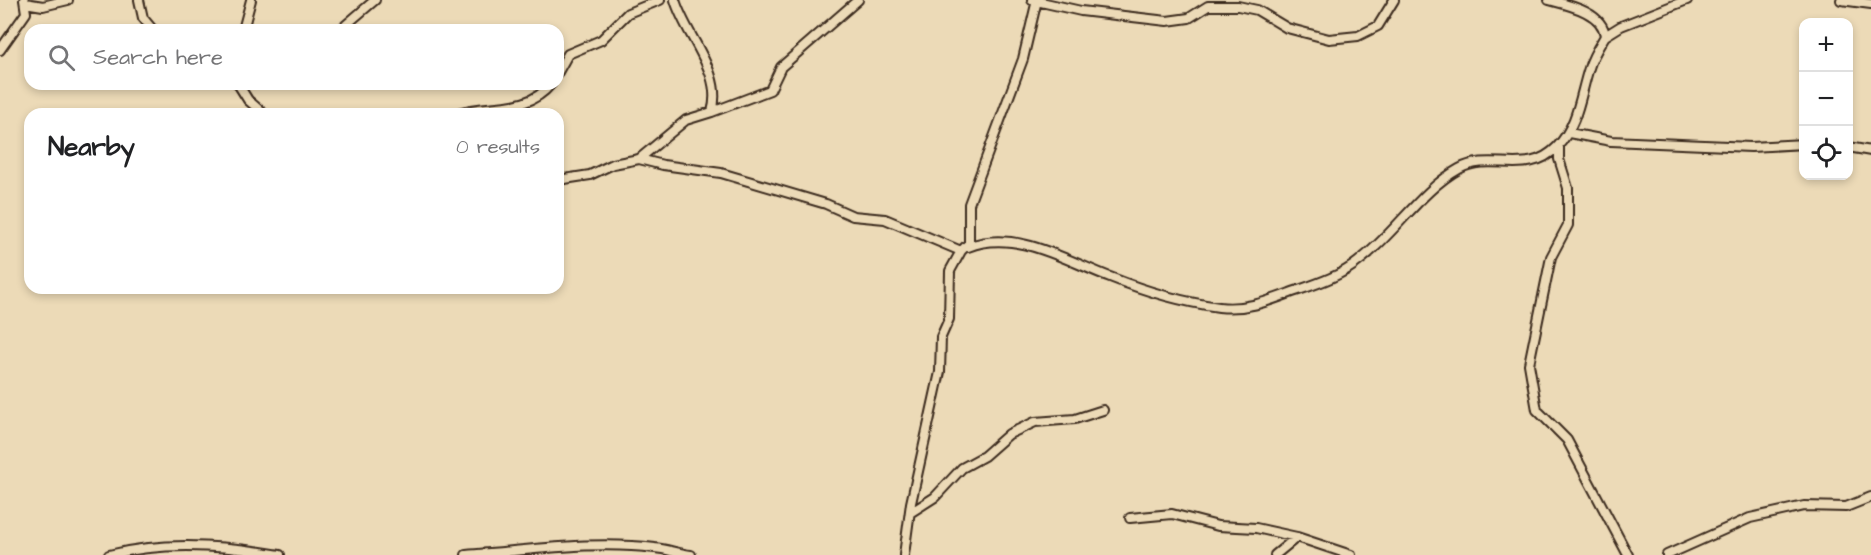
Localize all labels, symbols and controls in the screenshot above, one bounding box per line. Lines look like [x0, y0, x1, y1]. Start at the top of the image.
map controls [1799, 18, 1853, 180]
button: + [1799, 18, 1853, 72]
search box [24, 24, 564, 90]
icon: search [45, 41, 78, 74]
text: Search here [93, 42, 223, 73]
button: − [1799, 72, 1853, 126]
button: locate [1799, 126, 1853, 180]
text: Nearby [48, 129, 135, 165]
text: 0 results [456, 133, 540, 161]

